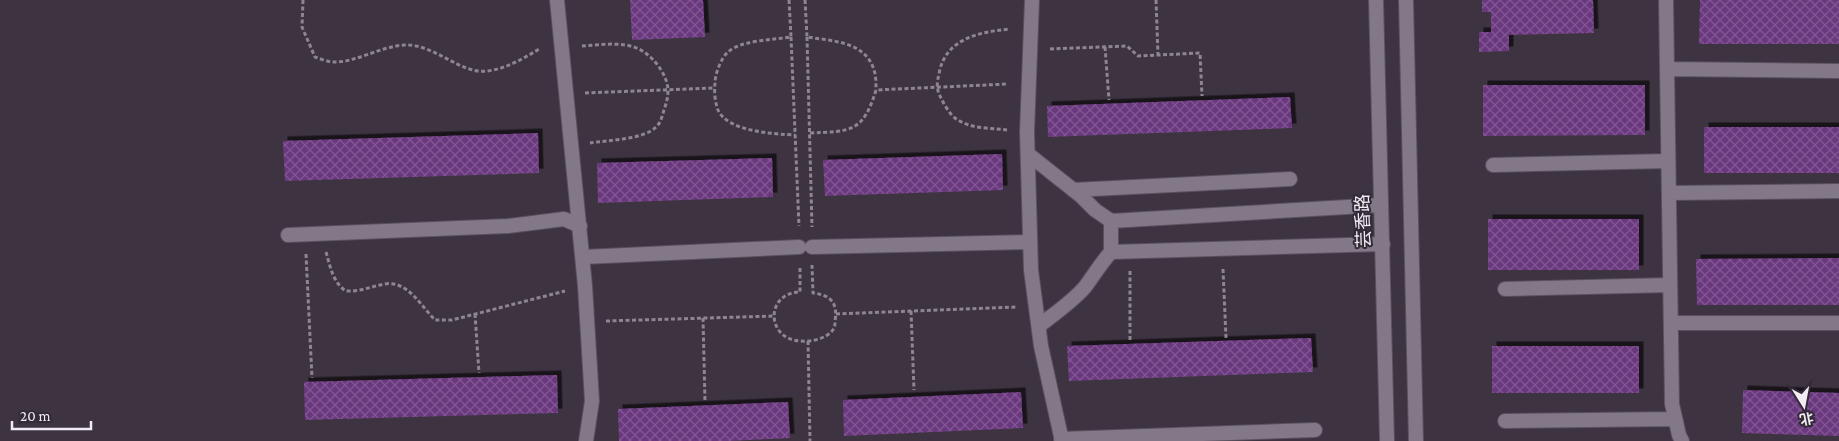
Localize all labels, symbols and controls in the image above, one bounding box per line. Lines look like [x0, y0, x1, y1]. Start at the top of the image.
street label: 芸香路 [1352, 194, 1374, 248]
north arrow [1779, 381, 1829, 431]
scale bar [12, 398, 91, 430]
text: 20 m [20, 408, 51, 424]
text: 北 [1798, 410, 1815, 428]

